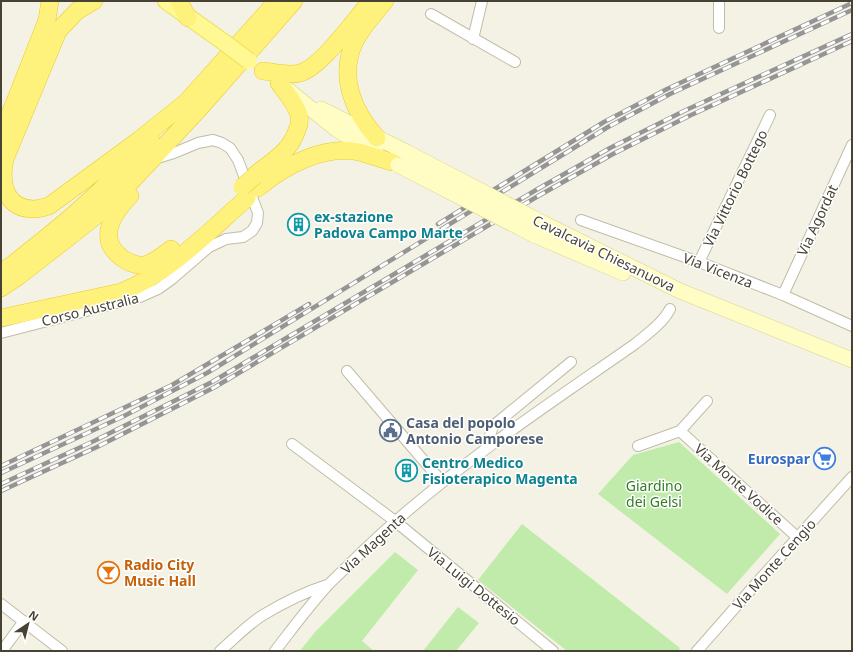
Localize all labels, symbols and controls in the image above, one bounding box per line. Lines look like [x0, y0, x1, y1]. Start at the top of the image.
street label: Via Vittorio Bottego [698, 126, 772, 250]
street label: Via Agordat [792, 181, 842, 259]
place label: ex-stazione Padova Campo Marte [314, 207, 463, 242]
street label: Cavalcavia Chiesanuova [530, 210, 678, 296]
building icon: ex-stazione Padova Campo Marte [286, 211, 312, 237]
street label: Via Vicenza [680, 248, 756, 292]
street label: Corso Australia [39, 288, 141, 330]
place label: Casa del popolo Antonio Camporese [406, 413, 544, 448]
public building icon: Casa del popolo Antonio Camporese [377, 417, 403, 443]
street label: Via Monte Vodice [691, 439, 788, 529]
supermarket icon: Eurospar [812, 445, 838, 471]
place label: Eurospar [748, 449, 811, 468]
place label: Centro Medico Fisioterapico Magenta [422, 453, 578, 488]
building icon: Centro Medico Fisioterapico Magenta [393, 457, 419, 483]
park label: Giardino dei Gelsi [626, 476, 682, 511]
street label: Via Magenta [336, 508, 410, 578]
street label: Via Monte Cengio [728, 515, 820, 613]
street label: Via Luigi Dottesio [424, 543, 524, 629]
place label: Radio City Music Hall [124, 555, 196, 590]
bar icon: Radio City Music Hall [95, 559, 121, 585]
north arrow [8, 604, 48, 644]
text: N [26, 607, 42, 624]

